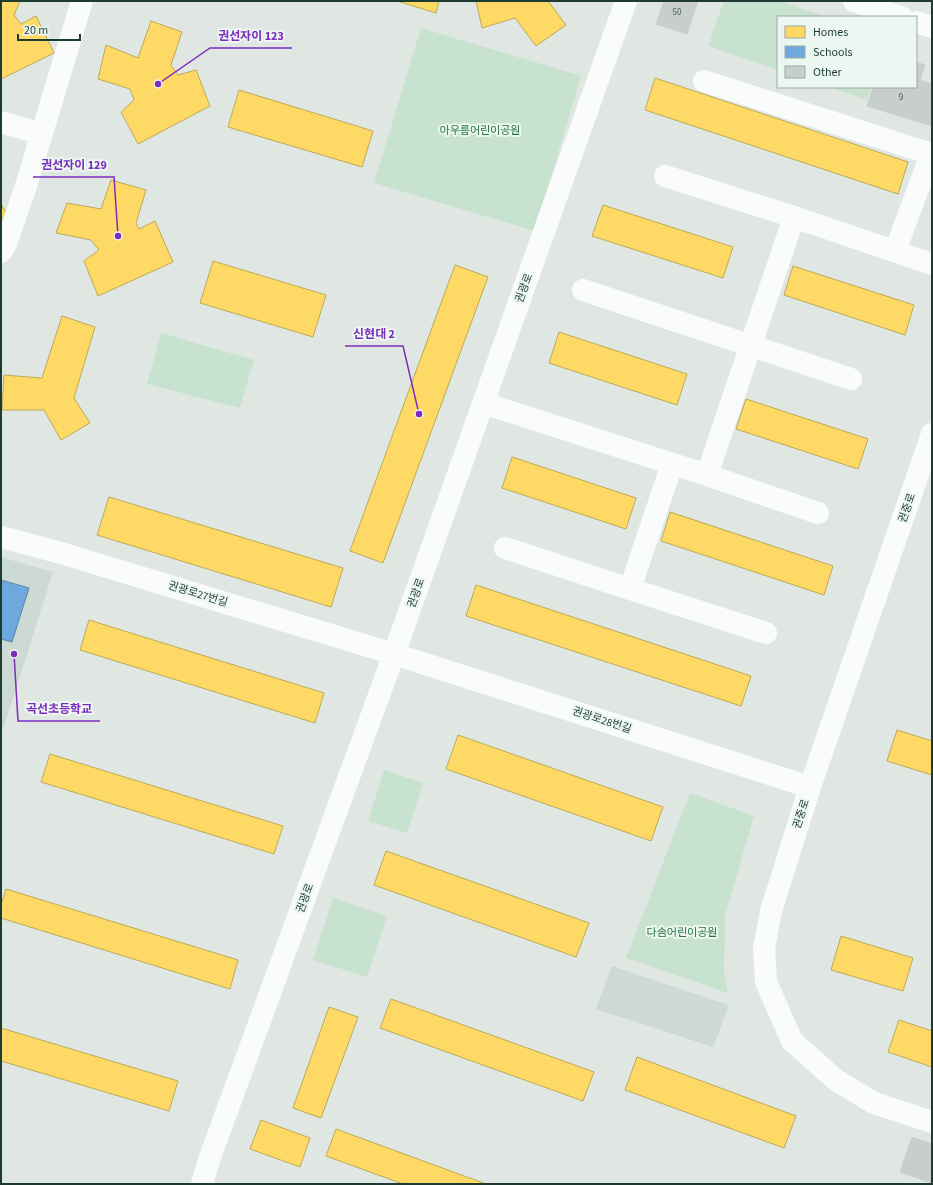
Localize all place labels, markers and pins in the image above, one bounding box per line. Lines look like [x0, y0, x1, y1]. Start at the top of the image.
callout: 권선자이 123 [210, 24, 292, 48]
callout: 권선자이 129 [33, 153, 114, 177]
callout: 신현대 2 [345, 322, 403, 346]
callout: 곡선초등학교 [18, 697, 100, 721]

